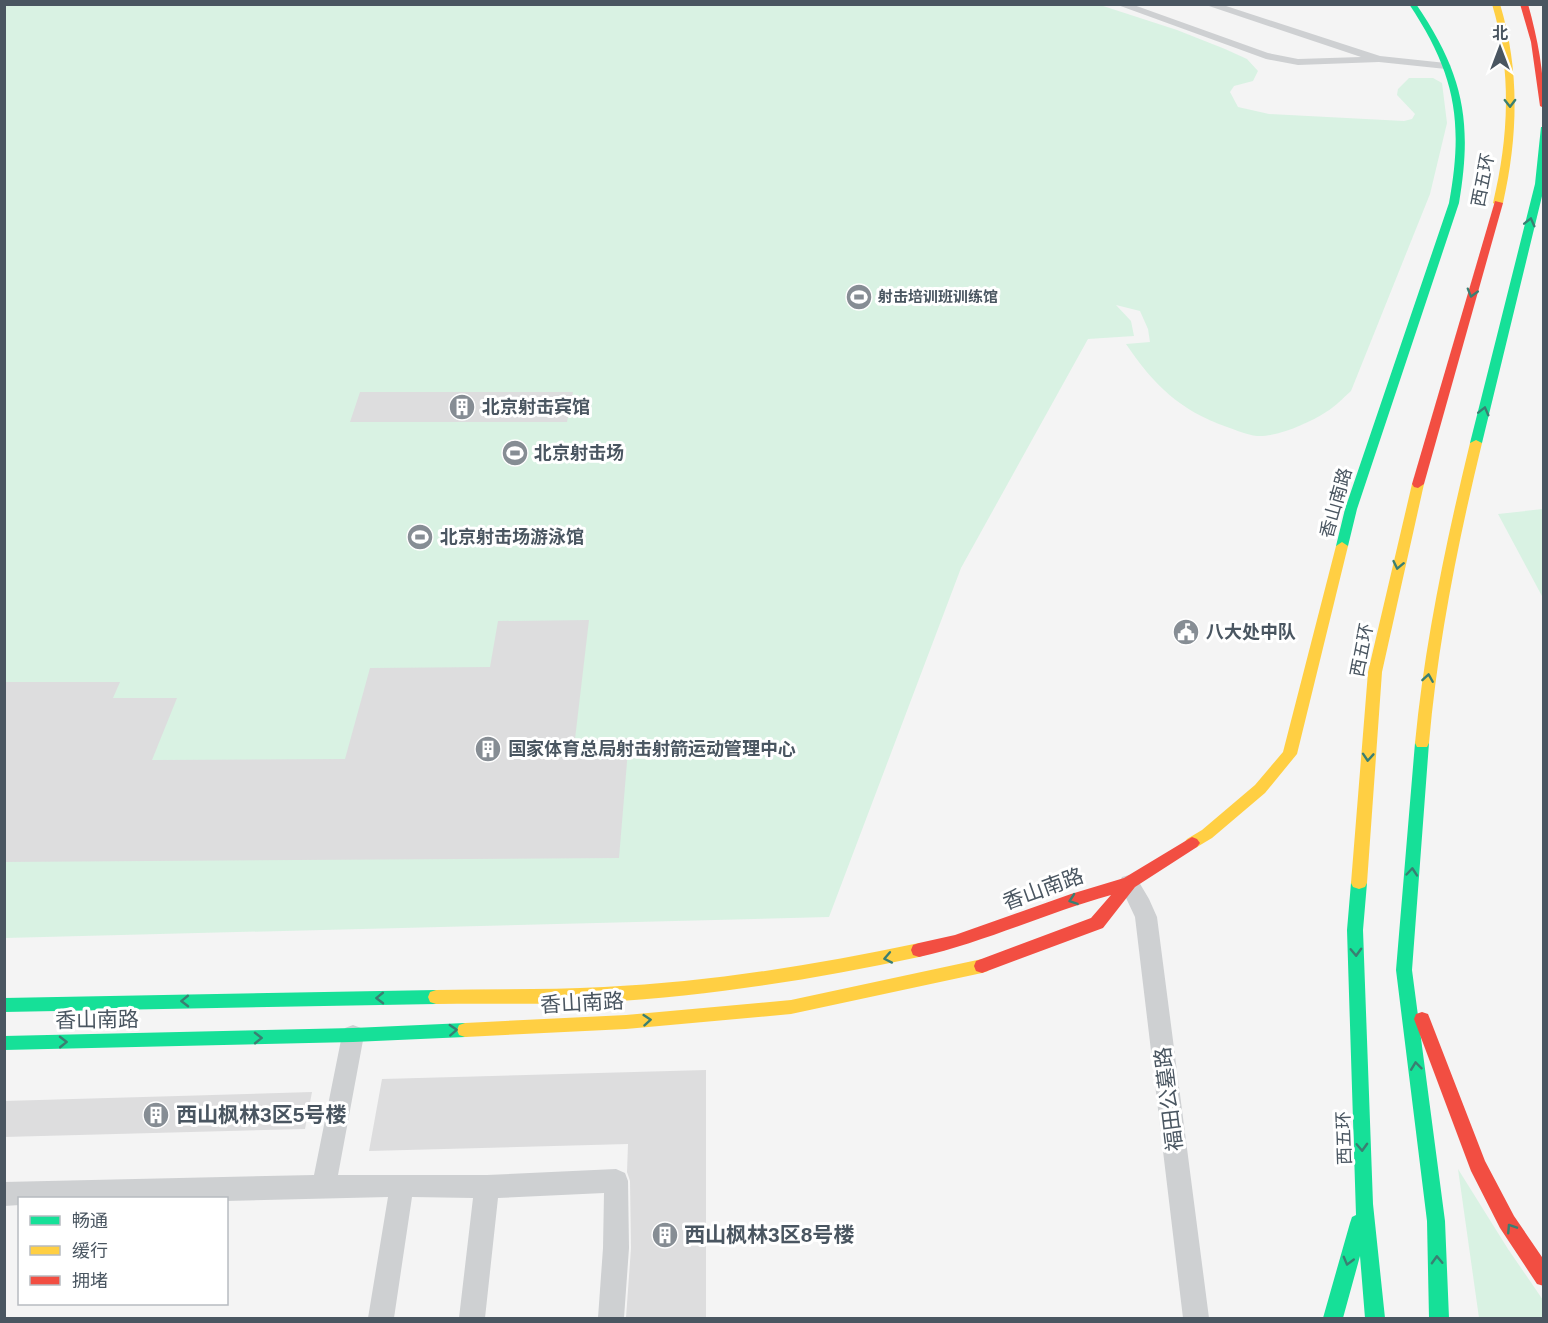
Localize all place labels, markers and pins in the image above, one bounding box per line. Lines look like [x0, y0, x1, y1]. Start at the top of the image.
sports icon: 射击培训班训练馆 [844, 282, 874, 312]
place label: 射击培训班训练馆 [878, 288, 998, 305]
building icon: 北京射击宾馆 [447, 392, 477, 422]
place label: 北京射击宾馆 [482, 397, 590, 417]
sports icon: 北京射击场 [500, 438, 530, 468]
place label: 北京射击场 [534, 443, 624, 463]
sports icon: 北京射击场游泳馆 [405, 522, 435, 552]
place label: 北京射击场游泳馆 [440, 527, 584, 547]
public building icon: 八大处中队 [1171, 617, 1201, 647]
place label: 八大处中队 [1206, 622, 1296, 642]
building icon: 国家体育总局射击射箭运动管理中心 [473, 734, 503, 764]
place label: 国家体育总局射击射箭运动管理中心 [508, 739, 796, 759]
building icon: 西山枫林3区5号楼 [141, 1100, 171, 1130]
place label: 西山枫林3区5号楼 [176, 1103, 346, 1126]
building icon: 西山枫林3区8号楼 [650, 1220, 680, 1250]
place label: 西山枫林3区8号楼 [684, 1223, 854, 1246]

